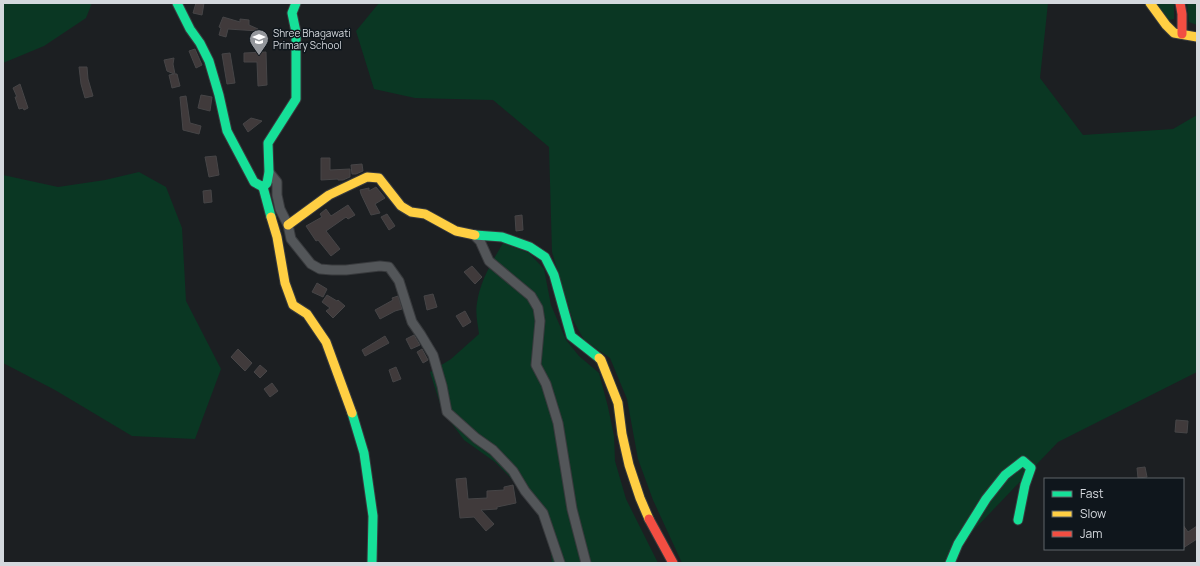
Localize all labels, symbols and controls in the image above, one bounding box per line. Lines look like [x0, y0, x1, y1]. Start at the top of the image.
place label: Shree Bhagawati Primary School [273, 26, 350, 52]
school or university icon: Shree Bhagawati Primary School [248, 28, 270, 56]
legend [1044, 478, 1184, 550]
text: Fast [1080, 485, 1104, 502]
text: Slow [1080, 505, 1106, 522]
text: Jam [1080, 525, 1102, 542]

